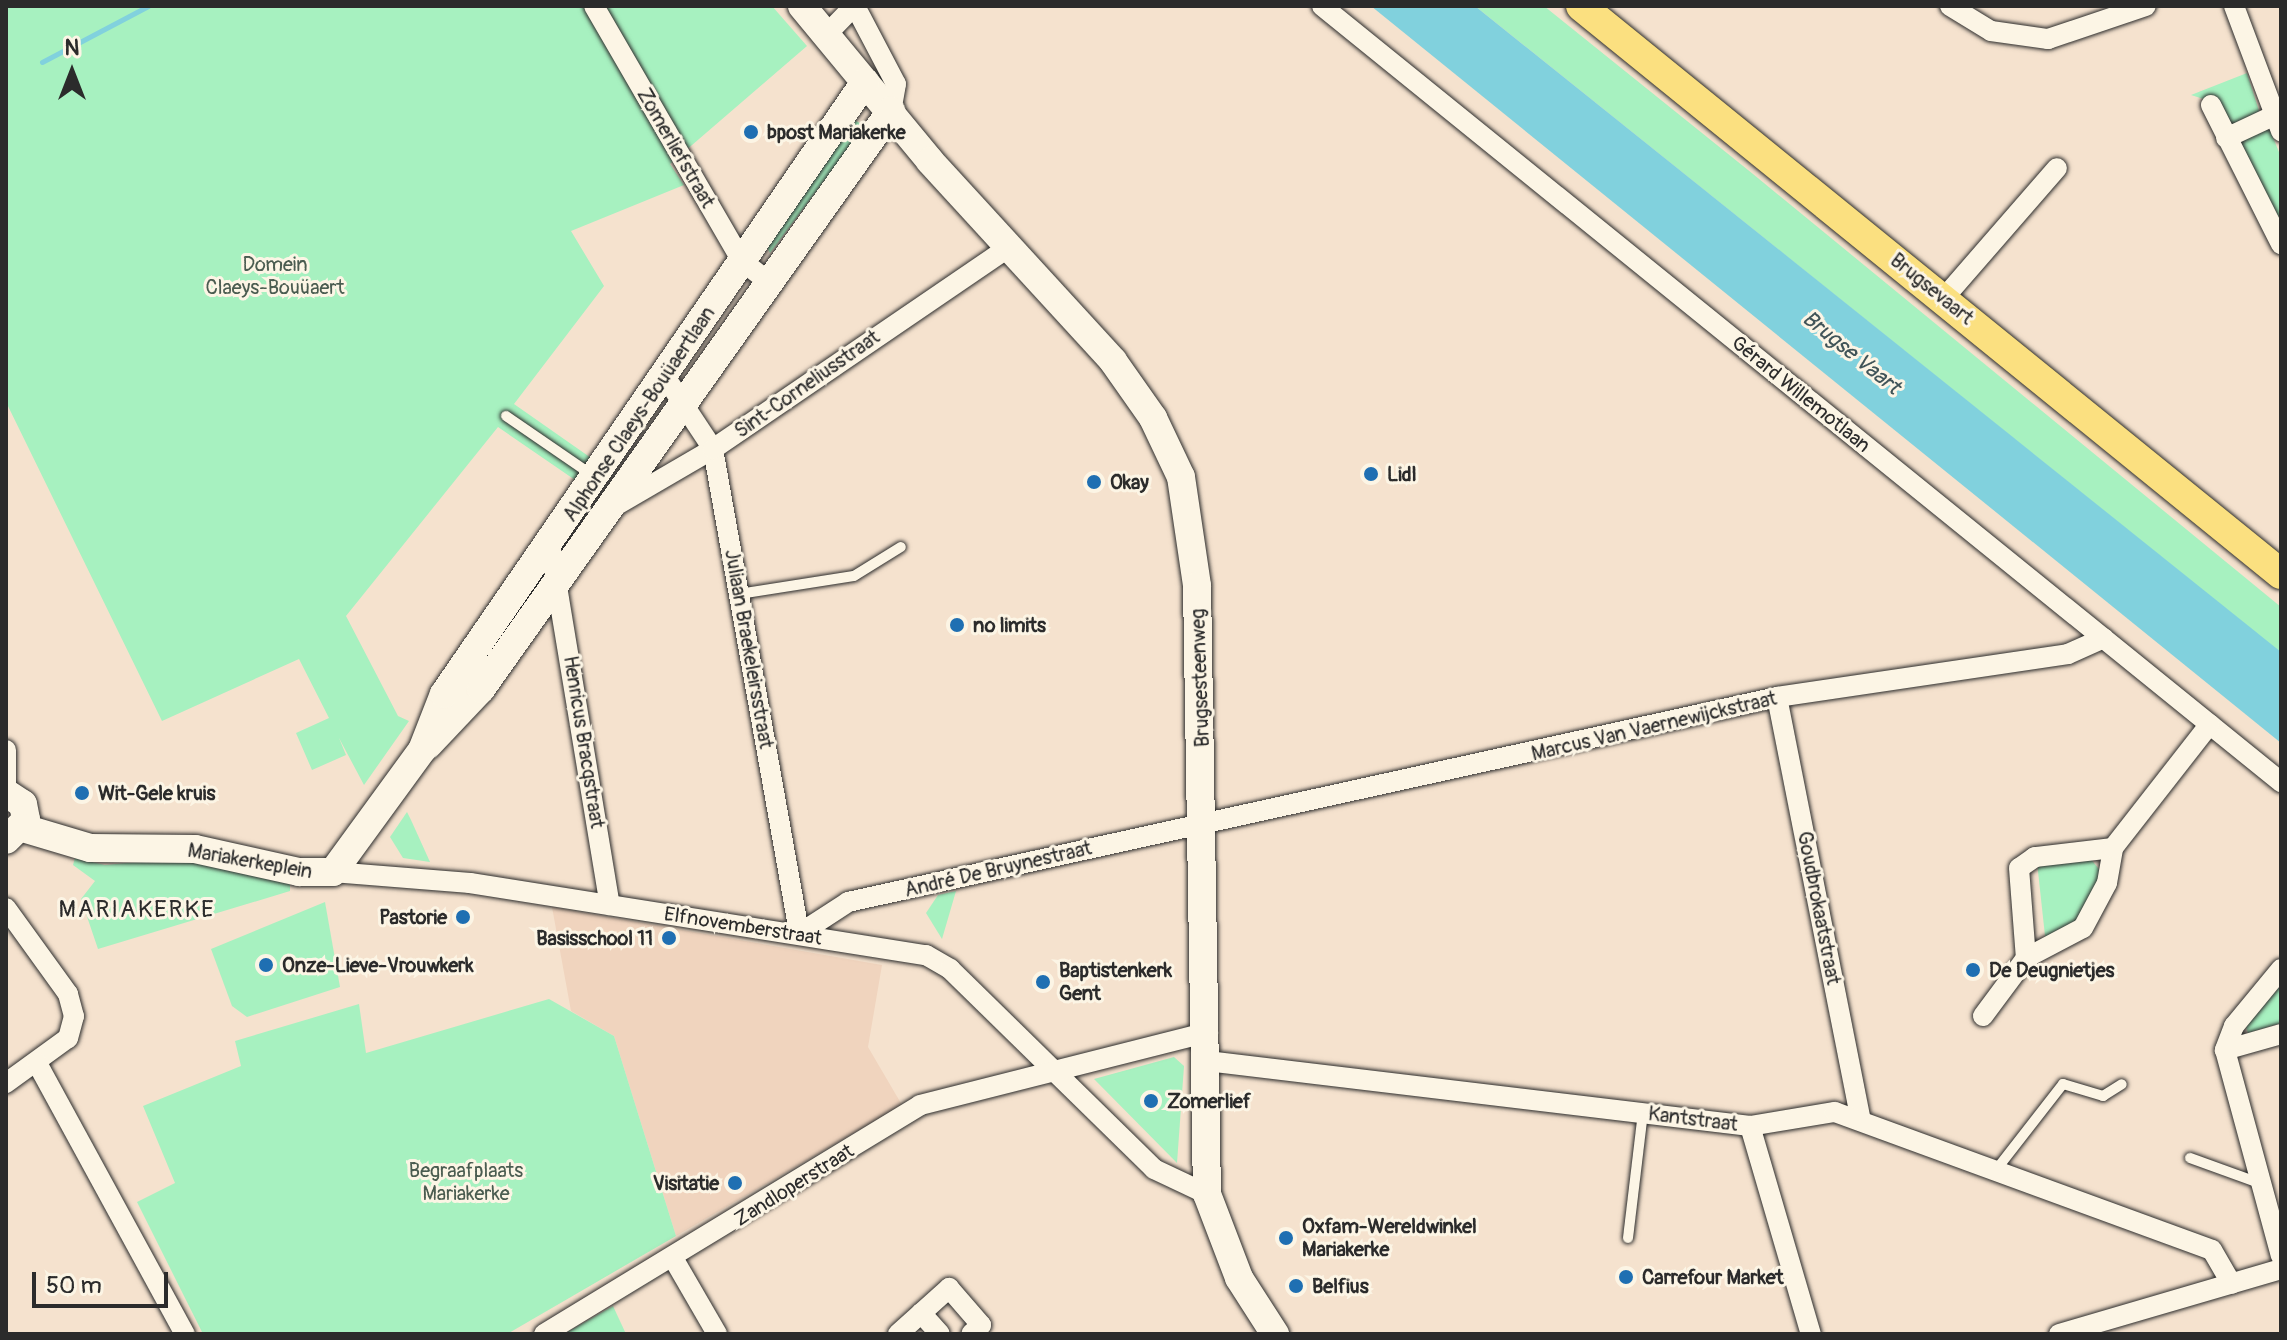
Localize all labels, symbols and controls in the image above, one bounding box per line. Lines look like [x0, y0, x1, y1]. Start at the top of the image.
north arrow [32, 32, 112, 112]
text: N [65, 34, 79, 62]
street label: Zomerliefstraat [632, 84, 720, 212]
place label: bpost Mariakerke [767, 120, 906, 144]
marker: bpost Mariakerke [742, 123, 760, 141]
street label: Brugsevaart [1886, 248, 1978, 330]
park label: Domein Claeys-Bouüaert [205, 253, 345, 300]
street label: Alphonse Claeys-Bouüaertlaan [558, 302, 720, 526]
water label: Brugse Vaart [1797, 306, 1905, 400]
street label: Sint-Corneliusstraat [730, 325, 884, 443]
street label: Gérard Willemotlaan [1727, 331, 1875, 457]
place label: Lidl [1387, 462, 1416, 486]
marker: Lidl [1362, 465, 1380, 483]
place label: Okay [1110, 470, 1149, 494]
marker: Okay [1085, 473, 1103, 491]
street label: Juliaan Braekeleirsstraat [720, 547, 778, 751]
street label: Brugsesteenweg [1186, 608, 1214, 748]
place label: no limits [973, 613, 1046, 637]
marker: no limits [948, 616, 966, 634]
street label: Henricus Bracqstraat [559, 654, 609, 830]
street label: Marcus Van Vaernewijckstraat [1529, 686, 1779, 766]
place label: Wit-Gele kruis [98, 781, 215, 805]
marker: Wit-Gele kruis [73, 784, 91, 802]
street label: Goudbrokaatstraat [1792, 829, 1846, 987]
street label: André De Bruynestraat [902, 836, 1094, 902]
street label: Mariakerkeplein [186, 838, 314, 884]
district label: MARIAKERKE [59, 896, 215, 924]
street label: Elfnovemberstraat [663, 902, 823, 950]
place label: Pastorie [379, 905, 447, 929]
marker: Pastorie [454, 908, 472, 926]
place label: Basisschool 11 [536, 926, 653, 950]
marker: Basisschool 11 [660, 929, 678, 947]
place label: Onze-Lieve-Vrouwkerk [282, 953, 474, 977]
marker: Onze-Lieve-Vrouwkerk [257, 956, 275, 974]
place label: Baptistenkerk Gent [1059, 958, 1172, 1005]
place label: De Deugnietjes [1989, 958, 2114, 982]
marker: De Deugnietjes [1964, 961, 1982, 979]
marker: Baptistenkerk Gent [1034, 973, 1052, 991]
place label: Zomerlief [1167, 1089, 1251, 1113]
marker: Zomerlief [1142, 1092, 1160, 1110]
street label: Kantstraat [1647, 1102, 1739, 1136]
street label: Zandloperstraat [730, 1139, 858, 1231]
park label: Begraafplaats Mariakerke [409, 1159, 523, 1206]
place label: Visitatie [653, 1171, 719, 1195]
marker: Visitatie [726, 1174, 744, 1192]
place label: Oxfam-Wereldwinkel Mariakerke [1302, 1214, 1477, 1261]
marker: Oxfam-Wereldwinkel Mariakerke [1277, 1229, 1295, 1247]
scale bar [36, 1256, 172, 1306]
place label: Carrefour Market [1642, 1265, 1784, 1289]
marker: Carrefour Market [1617, 1268, 1635, 1286]
text: 50 m [46, 1271, 102, 1300]
place label: Belfius [1312, 1274, 1369, 1298]
marker: Belfius [1287, 1277, 1305, 1295]

